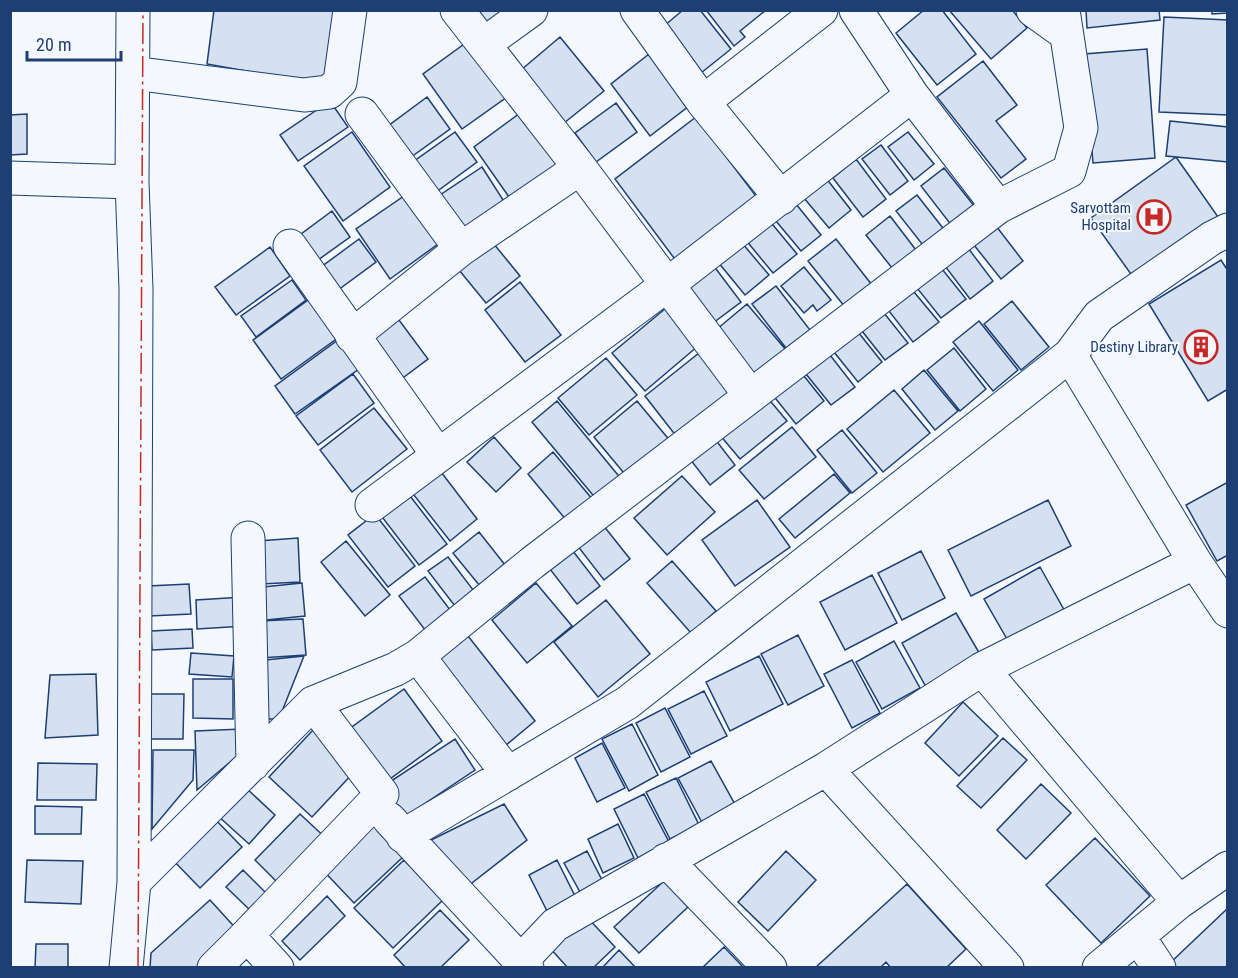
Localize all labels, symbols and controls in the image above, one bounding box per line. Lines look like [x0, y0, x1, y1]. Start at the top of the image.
scale bar [27, 24, 122, 62]
text: 20 m [36, 34, 71, 55]
place label: Sarvottam Hospital [1070, 199, 1131, 234]
hospital icon: Sarvottam Hospital [1136, 199, 1172, 235]
building icon: Destiny Library [1183, 329, 1219, 365]
place label: Destiny Library [1090, 338, 1178, 356]

